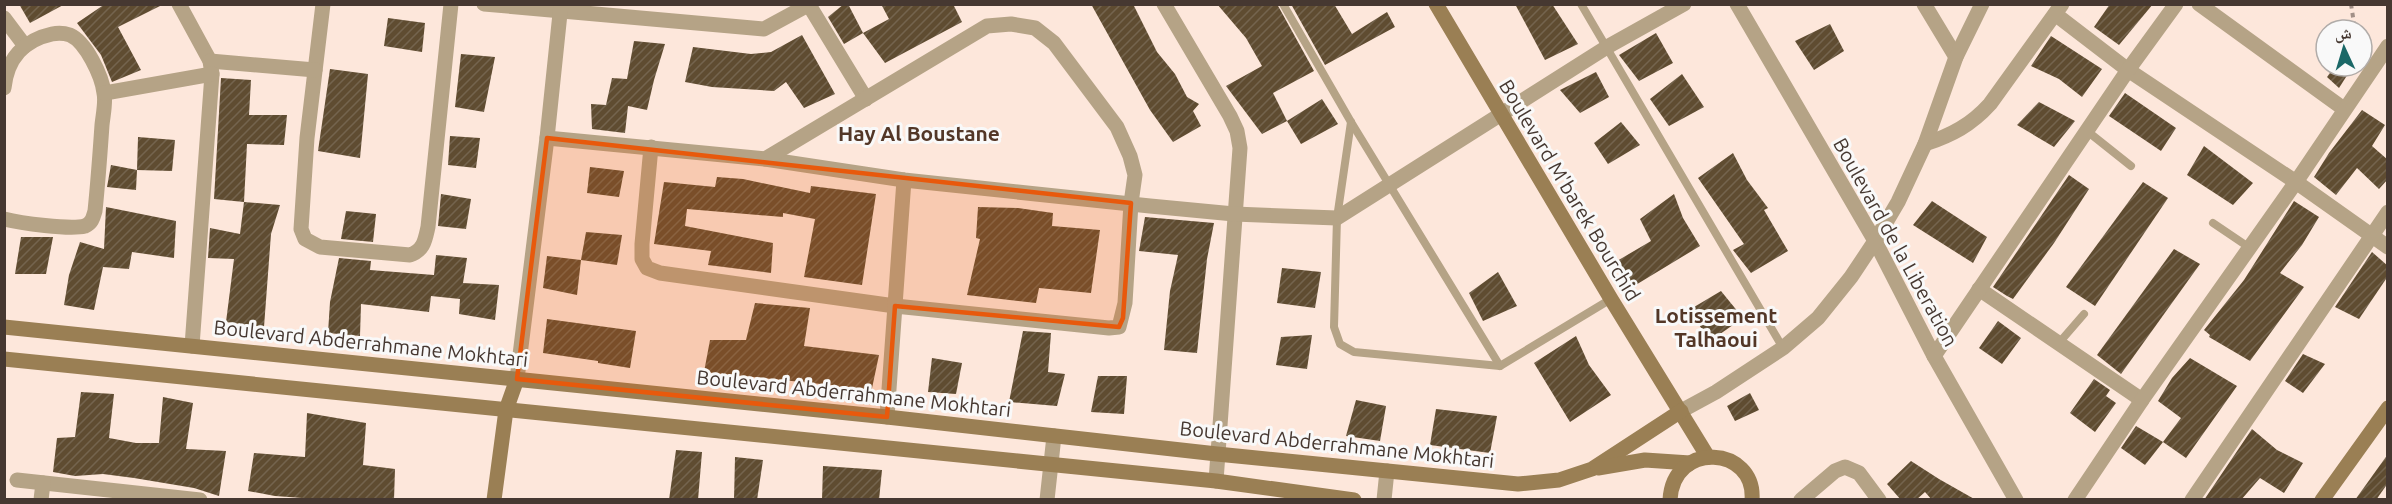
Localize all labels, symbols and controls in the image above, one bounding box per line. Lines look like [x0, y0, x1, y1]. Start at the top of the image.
north arrow [2314, 18, 2374, 78]
text: ش [2334, 23, 2352, 44]
street label: Boulevard M'barek Bourchid [1495, 75, 1645, 305]
district label: Hay Al Boustane [838, 121, 1000, 145]
street label: Boulevard de la Liberation [1829, 134, 1963, 350]
district label: Lotissement Talhaoui [1655, 303, 1777, 351]
street label: Boulevard Abderrahmane Mokhtari [213, 315, 529, 371]
street label: Boulevard Abderrahmane Mokhtari [696, 365, 1012, 421]
street label: Boulevard Abderrahmane Mokhtari [1179, 416, 1495, 472]

